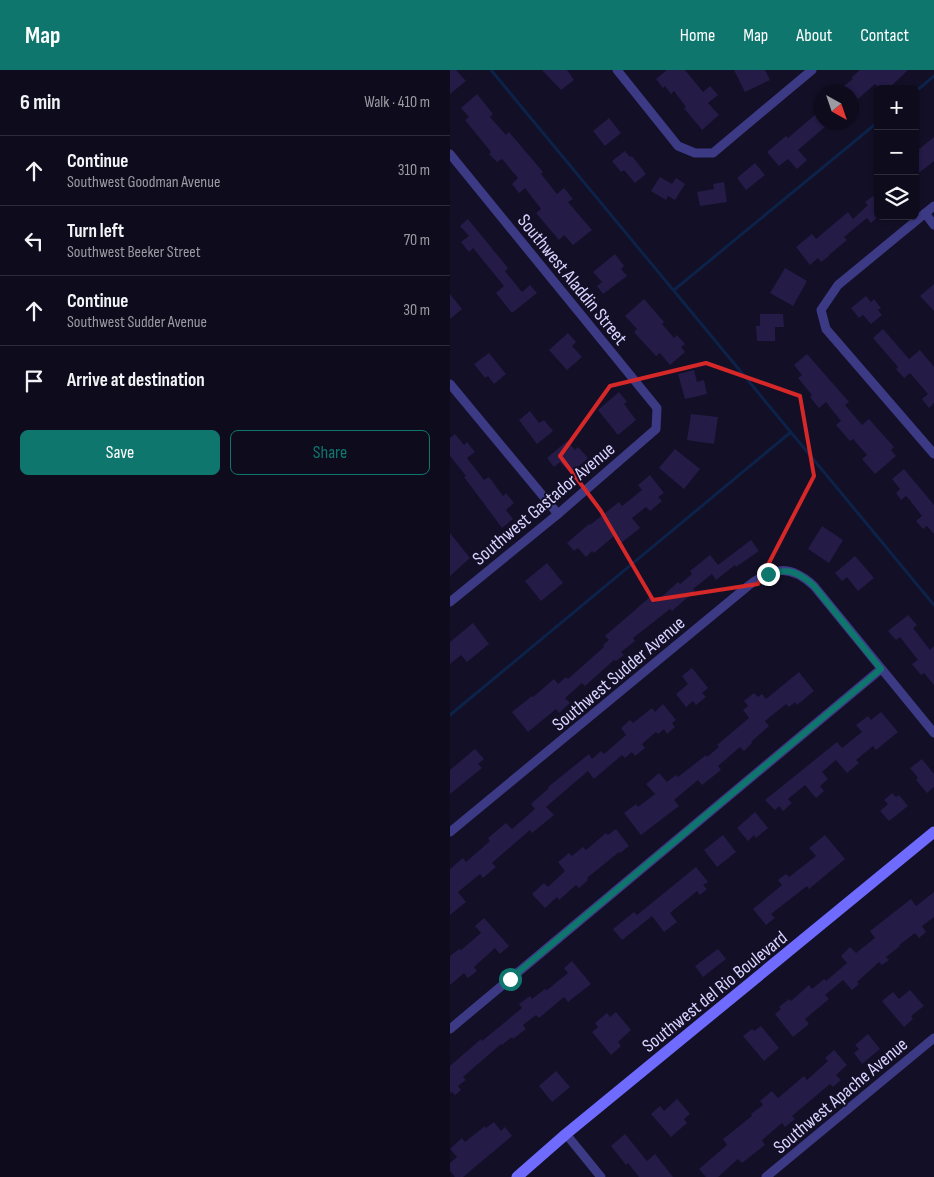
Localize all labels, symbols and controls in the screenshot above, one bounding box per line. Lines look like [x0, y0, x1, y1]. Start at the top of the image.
text: Map [25, 21, 60, 50]
text: Home [680, 25, 715, 46]
text: Map [743, 25, 768, 46]
text: About [796, 25, 832, 46]
text: Contact [860, 25, 909, 46]
north arrow [814, 85, 859, 130]
map controls [874, 85, 919, 220]
button: + [874, 85, 919, 130]
text: 6 min [20, 90, 61, 115]
text: Walk · 410 m [364, 93, 430, 112]
button: − [874, 130, 919, 175]
text: Continue [67, 150, 128, 173]
icon: ahead [20, 157, 48, 185]
text: 310 m [398, 161, 430, 180]
text: Southwest Goodman Avenue [67, 173, 220, 192]
button: layers [874, 175, 919, 220]
street label: Southwest Aladdin Street [512, 210, 632, 350]
text: Turn left [67, 220, 124, 243]
icon: left [20, 227, 48, 255]
text: 70 m [404, 231, 430, 250]
text: Southwest Beeker Street [67, 243, 201, 262]
text: Continue [67, 290, 128, 313]
icon: ahead [20, 297, 48, 325]
text: 30 m [403, 301, 430, 320]
text: Southwest Sudder Avenue [67, 313, 207, 332]
icon: arrive [20, 367, 48, 395]
text: Arrive at destination [67, 369, 205, 392]
button: Save [20, 430, 220, 475]
button: Share [230, 430, 430, 475]
street label: Southwest Gastador Avenue [468, 438, 620, 570]
route end [757, 563, 780, 586]
street label: Southwest Sudder Avenue [548, 612, 690, 736]
street label: Southwest del Rio Boulevard [638, 927, 792, 1058]
route start [499, 968, 522, 991]
street label: Southwest Apache Avenue [769, 1033, 913, 1159]

